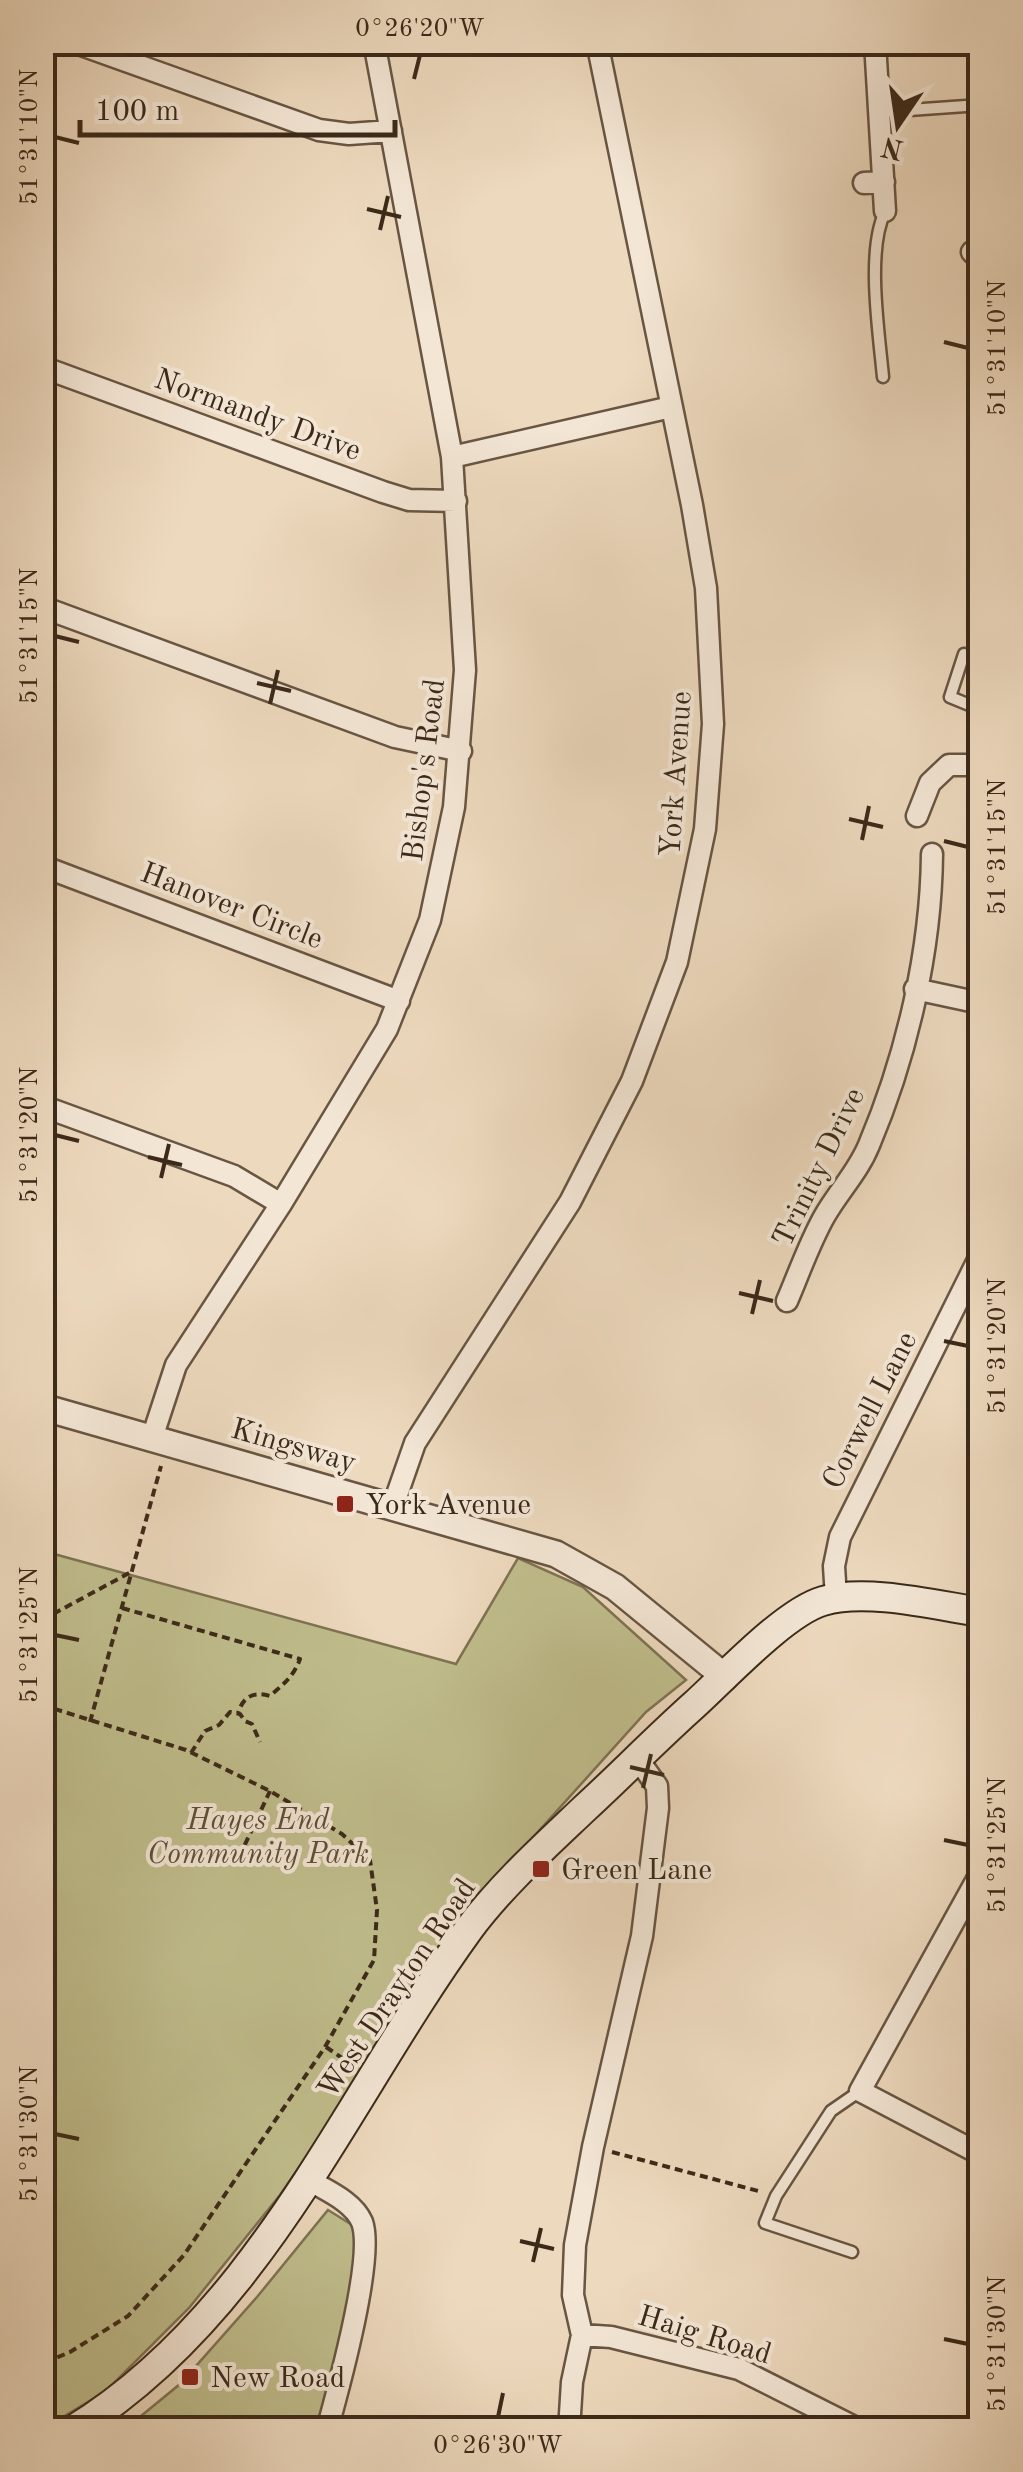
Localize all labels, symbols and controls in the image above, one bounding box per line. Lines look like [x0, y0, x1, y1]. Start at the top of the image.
text: 0°26'20"W [355, 17, 485, 42]
text: 51°31'10"N [18, 69, 43, 205]
scale bar [80, 75, 395, 137]
north arrow [848, 75, 948, 175]
text: 100 m [95, 97, 179, 127]
text: N [879, 130, 907, 162]
text: 51°31'10"N [986, 280, 1011, 416]
street label: Normandy Drive [150, 365, 364, 467]
text: 51°31'15"N [18, 568, 43, 704]
street label: Bishop's Road [399, 677, 451, 863]
street label: York Avenue [656, 690, 698, 858]
text: 51°31'15"N [986, 779, 1011, 915]
street label: Hanover Circle [136, 858, 327, 955]
text: 51°31'20"N [18, 1067, 43, 1203]
street label: Trinity Drive [768, 1084, 871, 1252]
text: 51°31'20"N [986, 1278, 1011, 1414]
street label: Corwell Lane [818, 1327, 923, 1495]
street label: Kingsway [227, 1415, 360, 1479]
place label: York Avenue [365, 1491, 531, 1521]
marker: York Avenue [334, 1493, 356, 1515]
text: 51°31'25"N [18, 1567, 43, 1703]
text: 51°31'25"N [986, 1777, 1011, 1913]
park label: Hayes End Community Park [147, 1806, 369, 1870]
place label: Green Lane [561, 1856, 712, 1886]
marker: Green Lane [530, 1858, 552, 1880]
street label: West Drayton Road [313, 1874, 482, 2104]
text: 51°31'30"N [18, 2066, 43, 2202]
text: 51°31'30"N [986, 2276, 1011, 2412]
street label: Haig Road [634, 2301, 775, 2370]
place label: New Road [210, 2364, 345, 2394]
marker: New Road [179, 2366, 201, 2388]
text: 0°26'30"W [433, 2434, 563, 2459]

